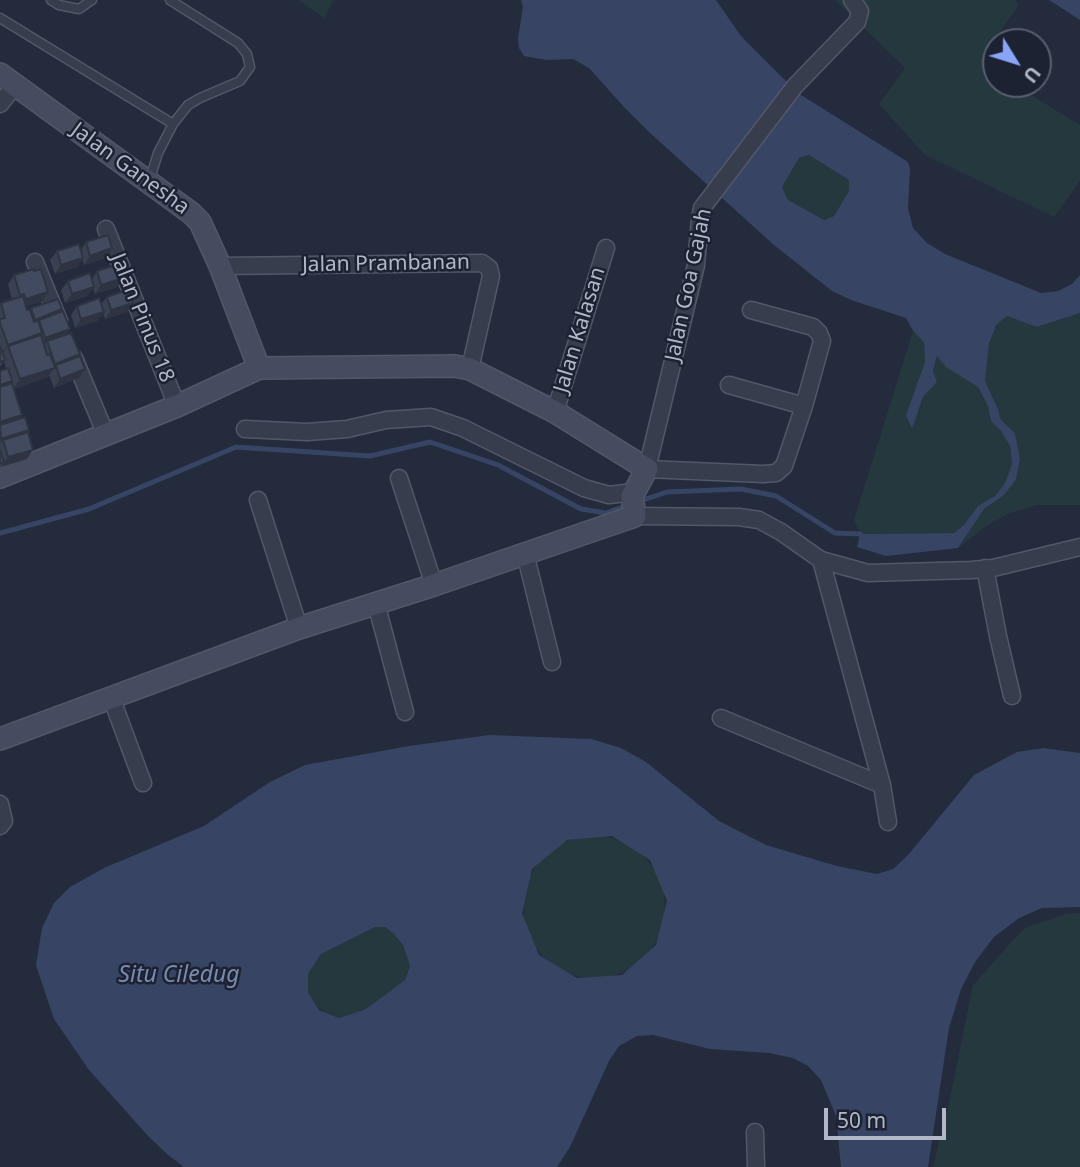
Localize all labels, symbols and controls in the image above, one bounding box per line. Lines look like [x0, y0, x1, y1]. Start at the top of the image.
north arrow [982, 28, 1052, 98]
text: U [1017, 61, 1047, 88]
street label: Jalan Ganesha [66, 118, 194, 220]
street label: Jalan Goa Gajah [660, 206, 718, 364]
street label: Jalan Pinus 18 [105, 250, 179, 386]
street label: Jalan Prambanan [302, 250, 470, 278]
street label: Jalan Kalasan [549, 264, 611, 396]
water label: Situ Ciledug [118, 961, 240, 989]
scale bar [828, 1094, 950, 1138]
text: 50 m [837, 1106, 886, 1134]

